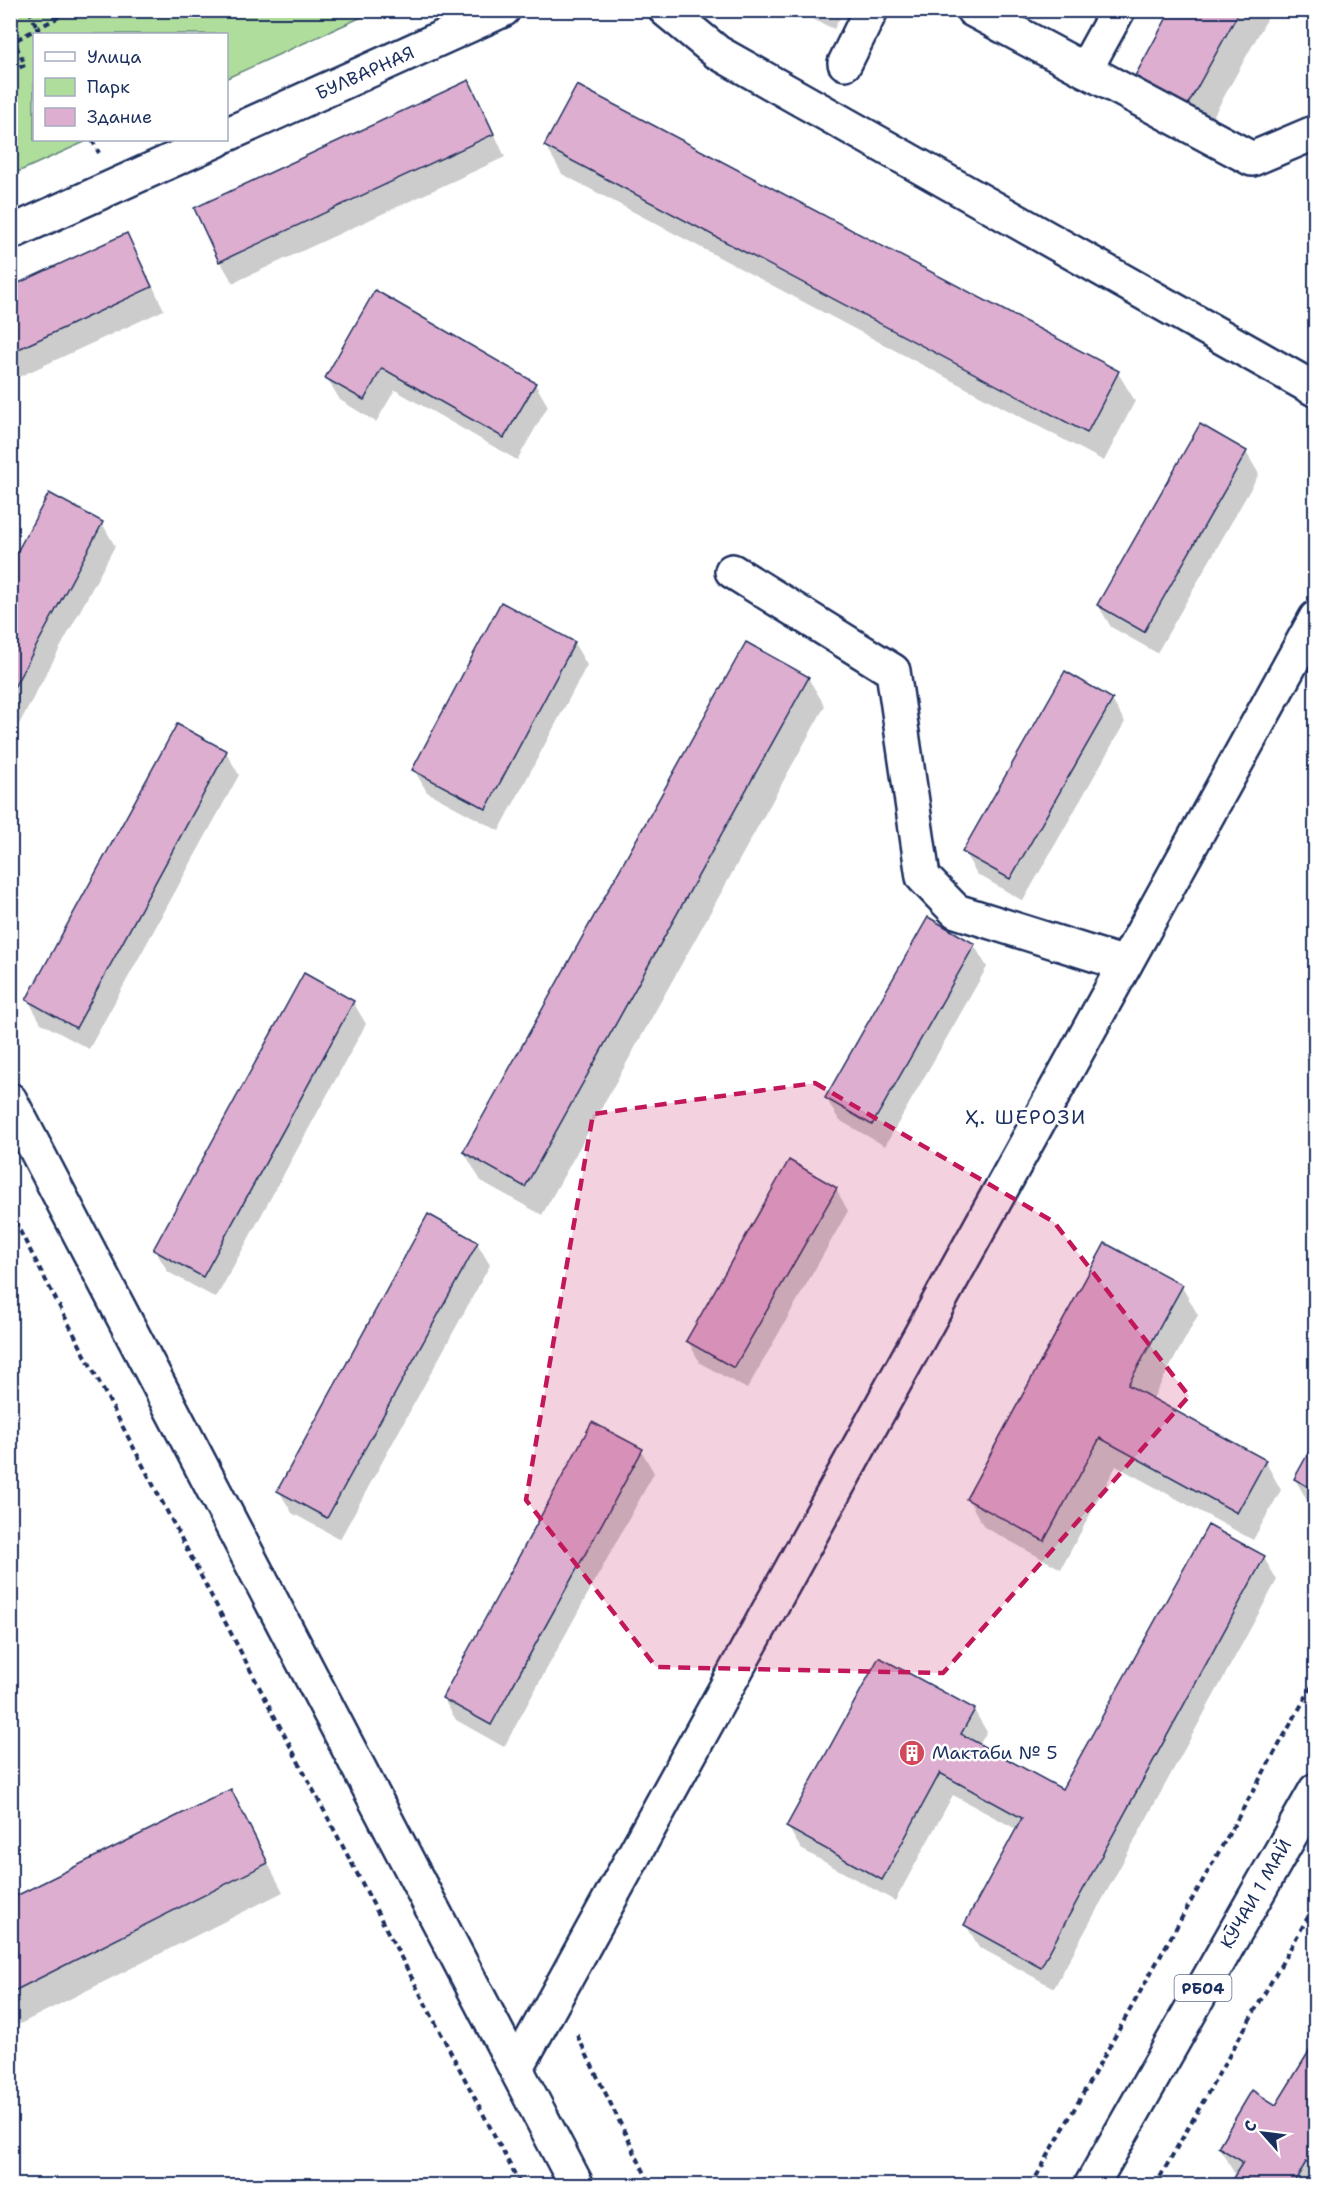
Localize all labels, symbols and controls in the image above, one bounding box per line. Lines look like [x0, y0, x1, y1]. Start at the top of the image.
legend [33, 33, 228, 141]
street label: БУЛВАРНАЯ [312, 41, 418, 105]
text: Улица [87, 45, 141, 69]
text: Парк [87, 75, 130, 99]
text: Здание [87, 105, 152, 129]
district label: Ҳ. ШЕРОЗИ [965, 1104, 1087, 1130]
building icon: Мактаби № 5 [897, 1738, 927, 1768]
place label: Мактаби № 5 [932, 1741, 1057, 1765]
street label: КӮЧАИ 1 МАЙ [1215, 1835, 1297, 1953]
road number: РБ04 [1174, 1975, 1232, 2001]
north arrow [1233, 2103, 1293, 2163]
text: С [1239, 2117, 1262, 2135]

